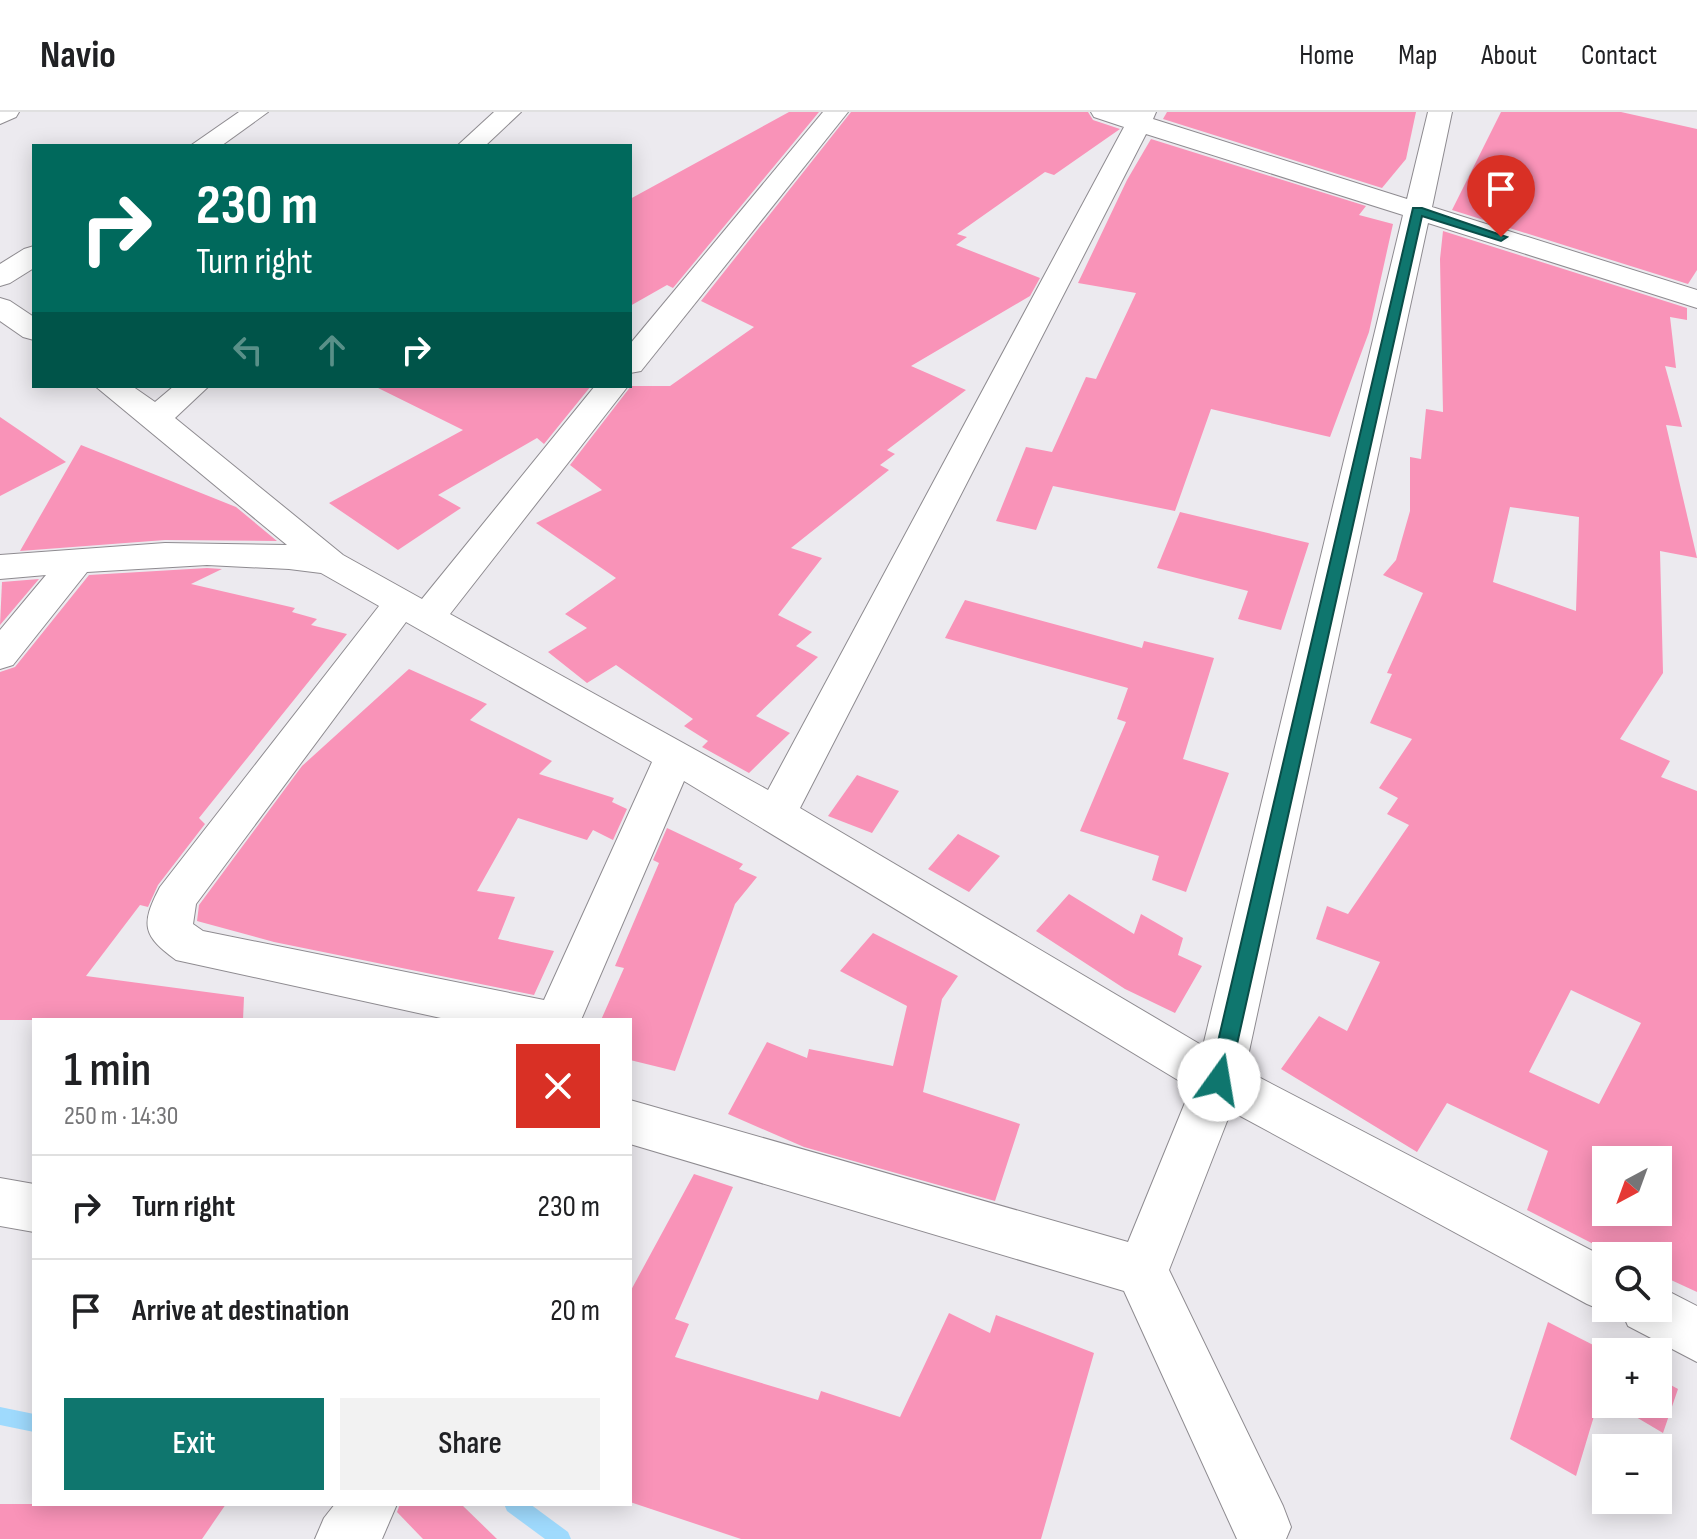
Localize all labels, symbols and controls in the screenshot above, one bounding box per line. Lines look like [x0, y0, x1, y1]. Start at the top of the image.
text: Navio [40, 33, 116, 78]
text: Home [1299, 39, 1354, 72]
text: Map [1398, 39, 1437, 72]
text: About [1481, 39, 1537, 72]
text: Contact [1581, 39, 1657, 72]
pin [1467, 155, 1535, 237]
icon: arrive [1479, 167, 1523, 211]
text: 230 m [196, 173, 318, 240]
icon: right [64, 176, 168, 280]
text: Turn right [196, 241, 313, 284]
icon: left [226, 328, 270, 372]
icon: ahead [310, 328, 354, 372]
icon: right [394, 328, 438, 372]
position arrow [1177, 1038, 1261, 1122]
text: 1 min [64, 1042, 151, 1099]
button: close [516, 1044, 600, 1128]
text: 250 m · 14:30 [64, 1101, 178, 1132]
north arrow [1592, 1146, 1672, 1226]
map controls [1592, 1146, 1672, 1514]
icon: right [64, 1185, 108, 1229]
text: Turn right [132, 1189, 235, 1225]
text: 230 m [538, 1189, 600, 1225]
button: search [1592, 1242, 1672, 1322]
icon: arrive [64, 1289, 108, 1333]
text: Arrive at destination [132, 1293, 349, 1329]
text: 20 m [550, 1293, 600, 1329]
button: + [1592, 1338, 1672, 1418]
button: Exit [64, 1398, 324, 1490]
button: Share [340, 1398, 600, 1490]
button: − [1592, 1434, 1672, 1514]

